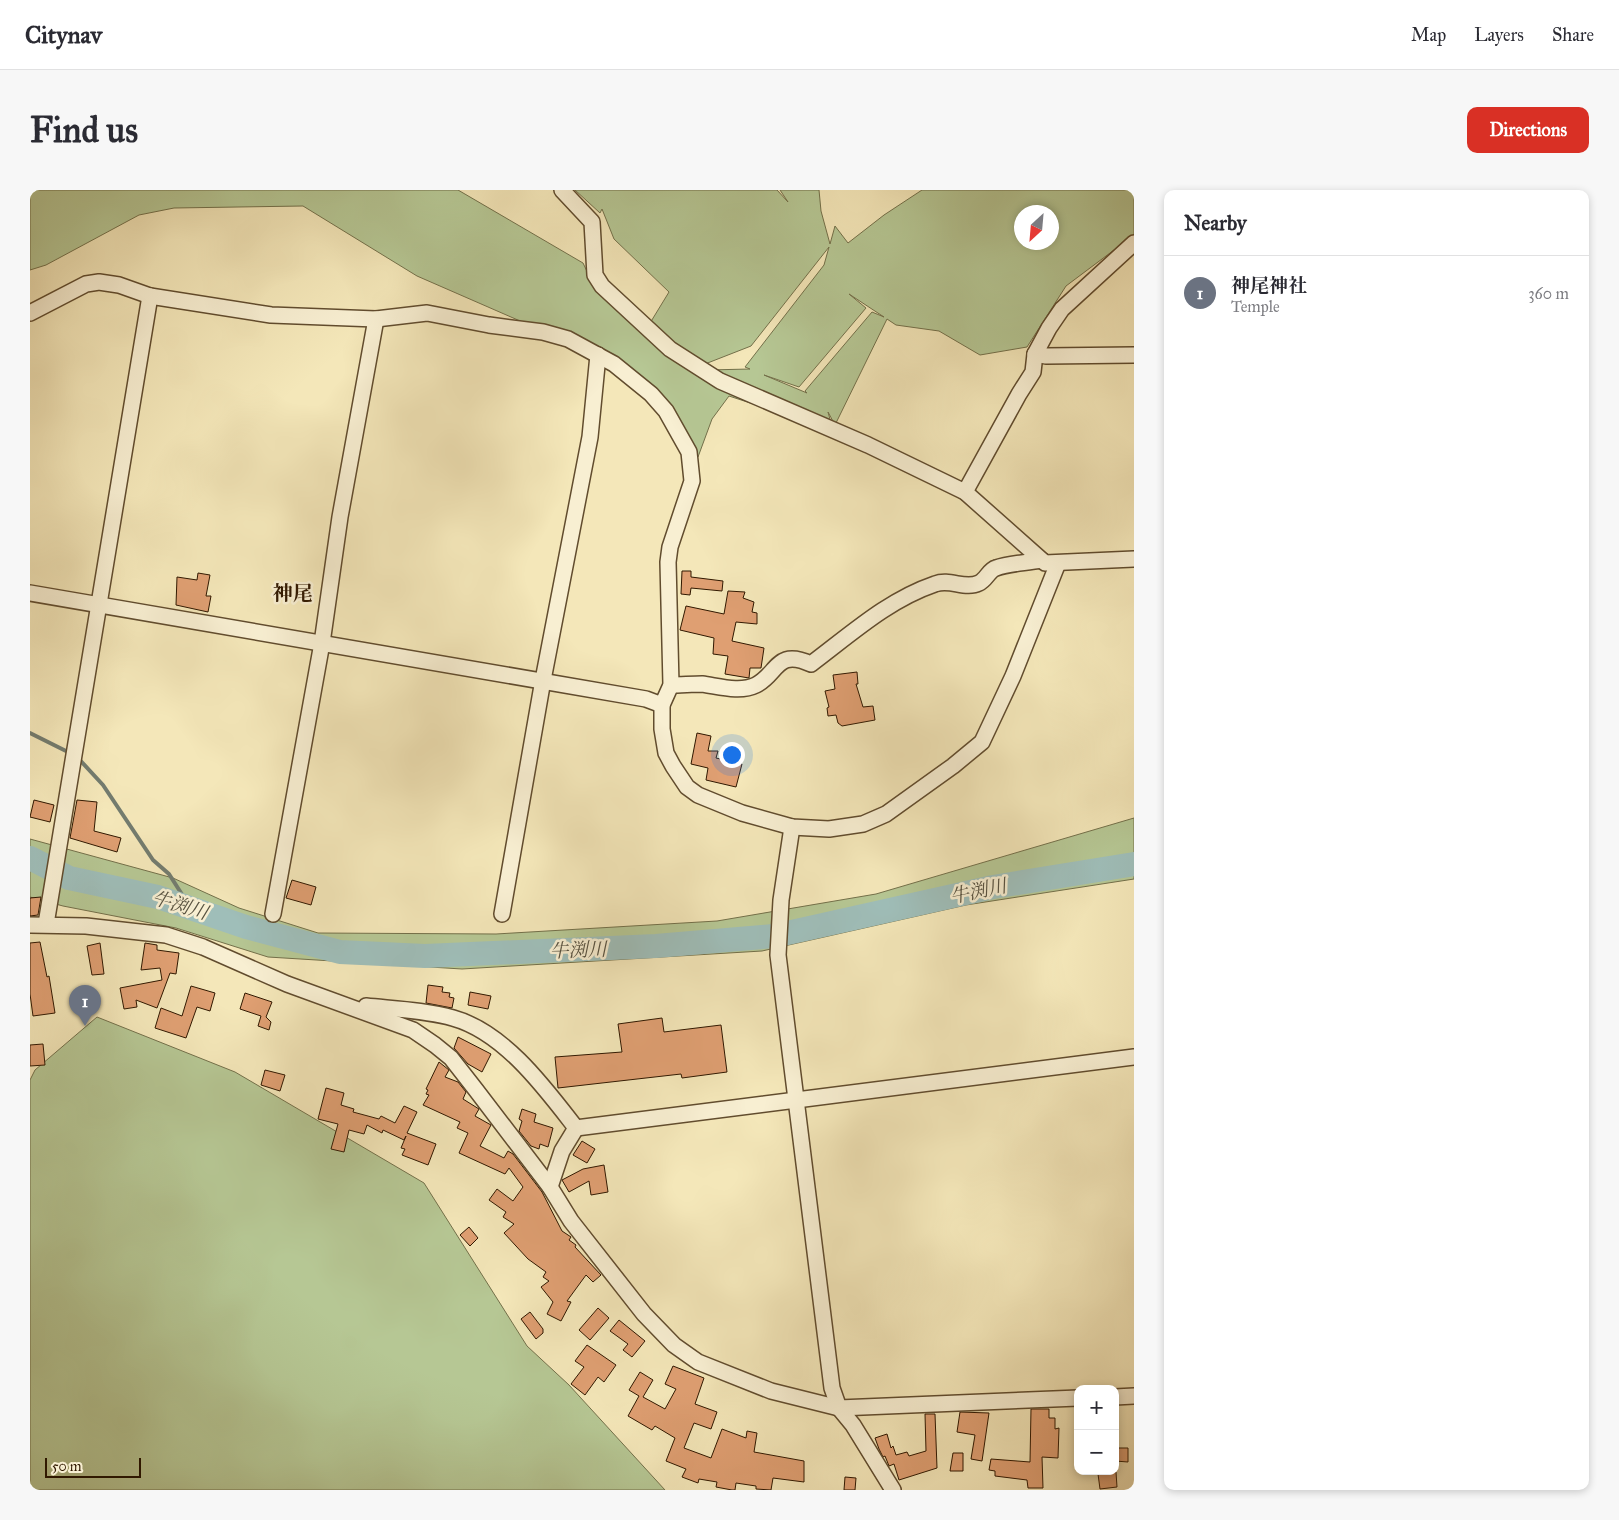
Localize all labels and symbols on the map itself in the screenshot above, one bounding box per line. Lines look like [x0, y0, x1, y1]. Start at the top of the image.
north arrow [1014, 205, 1059, 250]
district label: 神尾 [273, 581, 313, 605]
your location [719, 742, 745, 768]
water label: 牛渕川 [948, 873, 1010, 908]
water label: 牛渕川 [149, 886, 213, 925]
water label: 牛渕川 [549, 937, 609, 962]
pin: 1 [69, 985, 101, 1026]
scale bar [45, 1455, 141, 1478]

